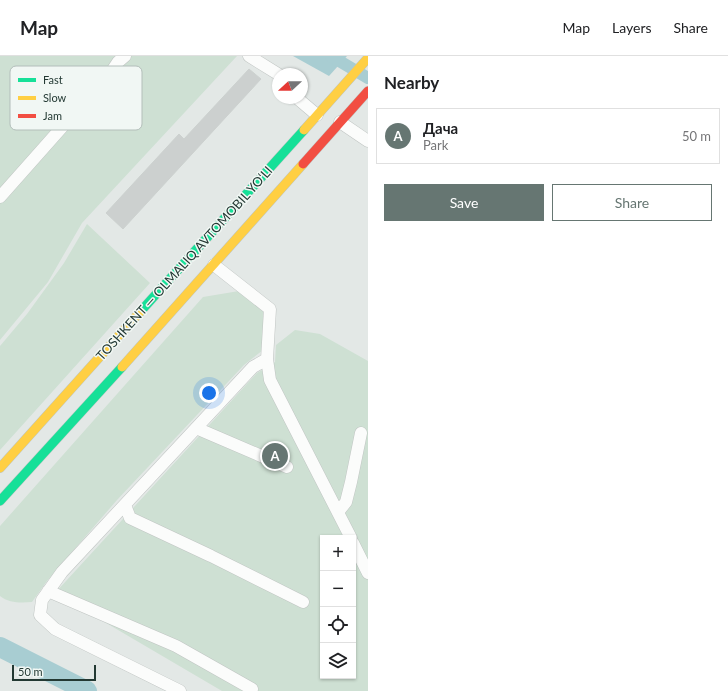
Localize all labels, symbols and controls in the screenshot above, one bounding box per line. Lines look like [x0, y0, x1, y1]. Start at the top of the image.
text: Map [20, 16, 58, 39]
text: Map [562, 19, 590, 36]
text: Layers [612, 19, 652, 36]
text: Share [674, 19, 708, 36]
legend [10, 66, 142, 130]
north arrow [272, 68, 308, 104]
text: Nearby [384, 72, 439, 93]
text: Fast [43, 73, 63, 86]
text: Slow [43, 91, 67, 104]
text: Jam [43, 109, 62, 122]
text: Дача [423, 119, 458, 137]
text: A [393, 128, 403, 144]
text: 50 m [682, 128, 711, 144]
text: Park [423, 137, 448, 153]
street label: TOSHKENT — OLMALIQ AVTOMOBIL YO‘LI [92, 163, 276, 363]
button: Save [384, 184, 544, 221]
button: Share [552, 184, 712, 221]
your location [199, 383, 219, 403]
pin: A [262, 441, 288, 471]
map controls [320, 535, 356, 679]
button: + [320, 535, 356, 571]
button: − [320, 571, 356, 607]
button: locate [320, 607, 356, 643]
button: layers [320, 643, 356, 679]
scale bar [12, 663, 96, 682]
text: 50 m [18, 665, 43, 678]

